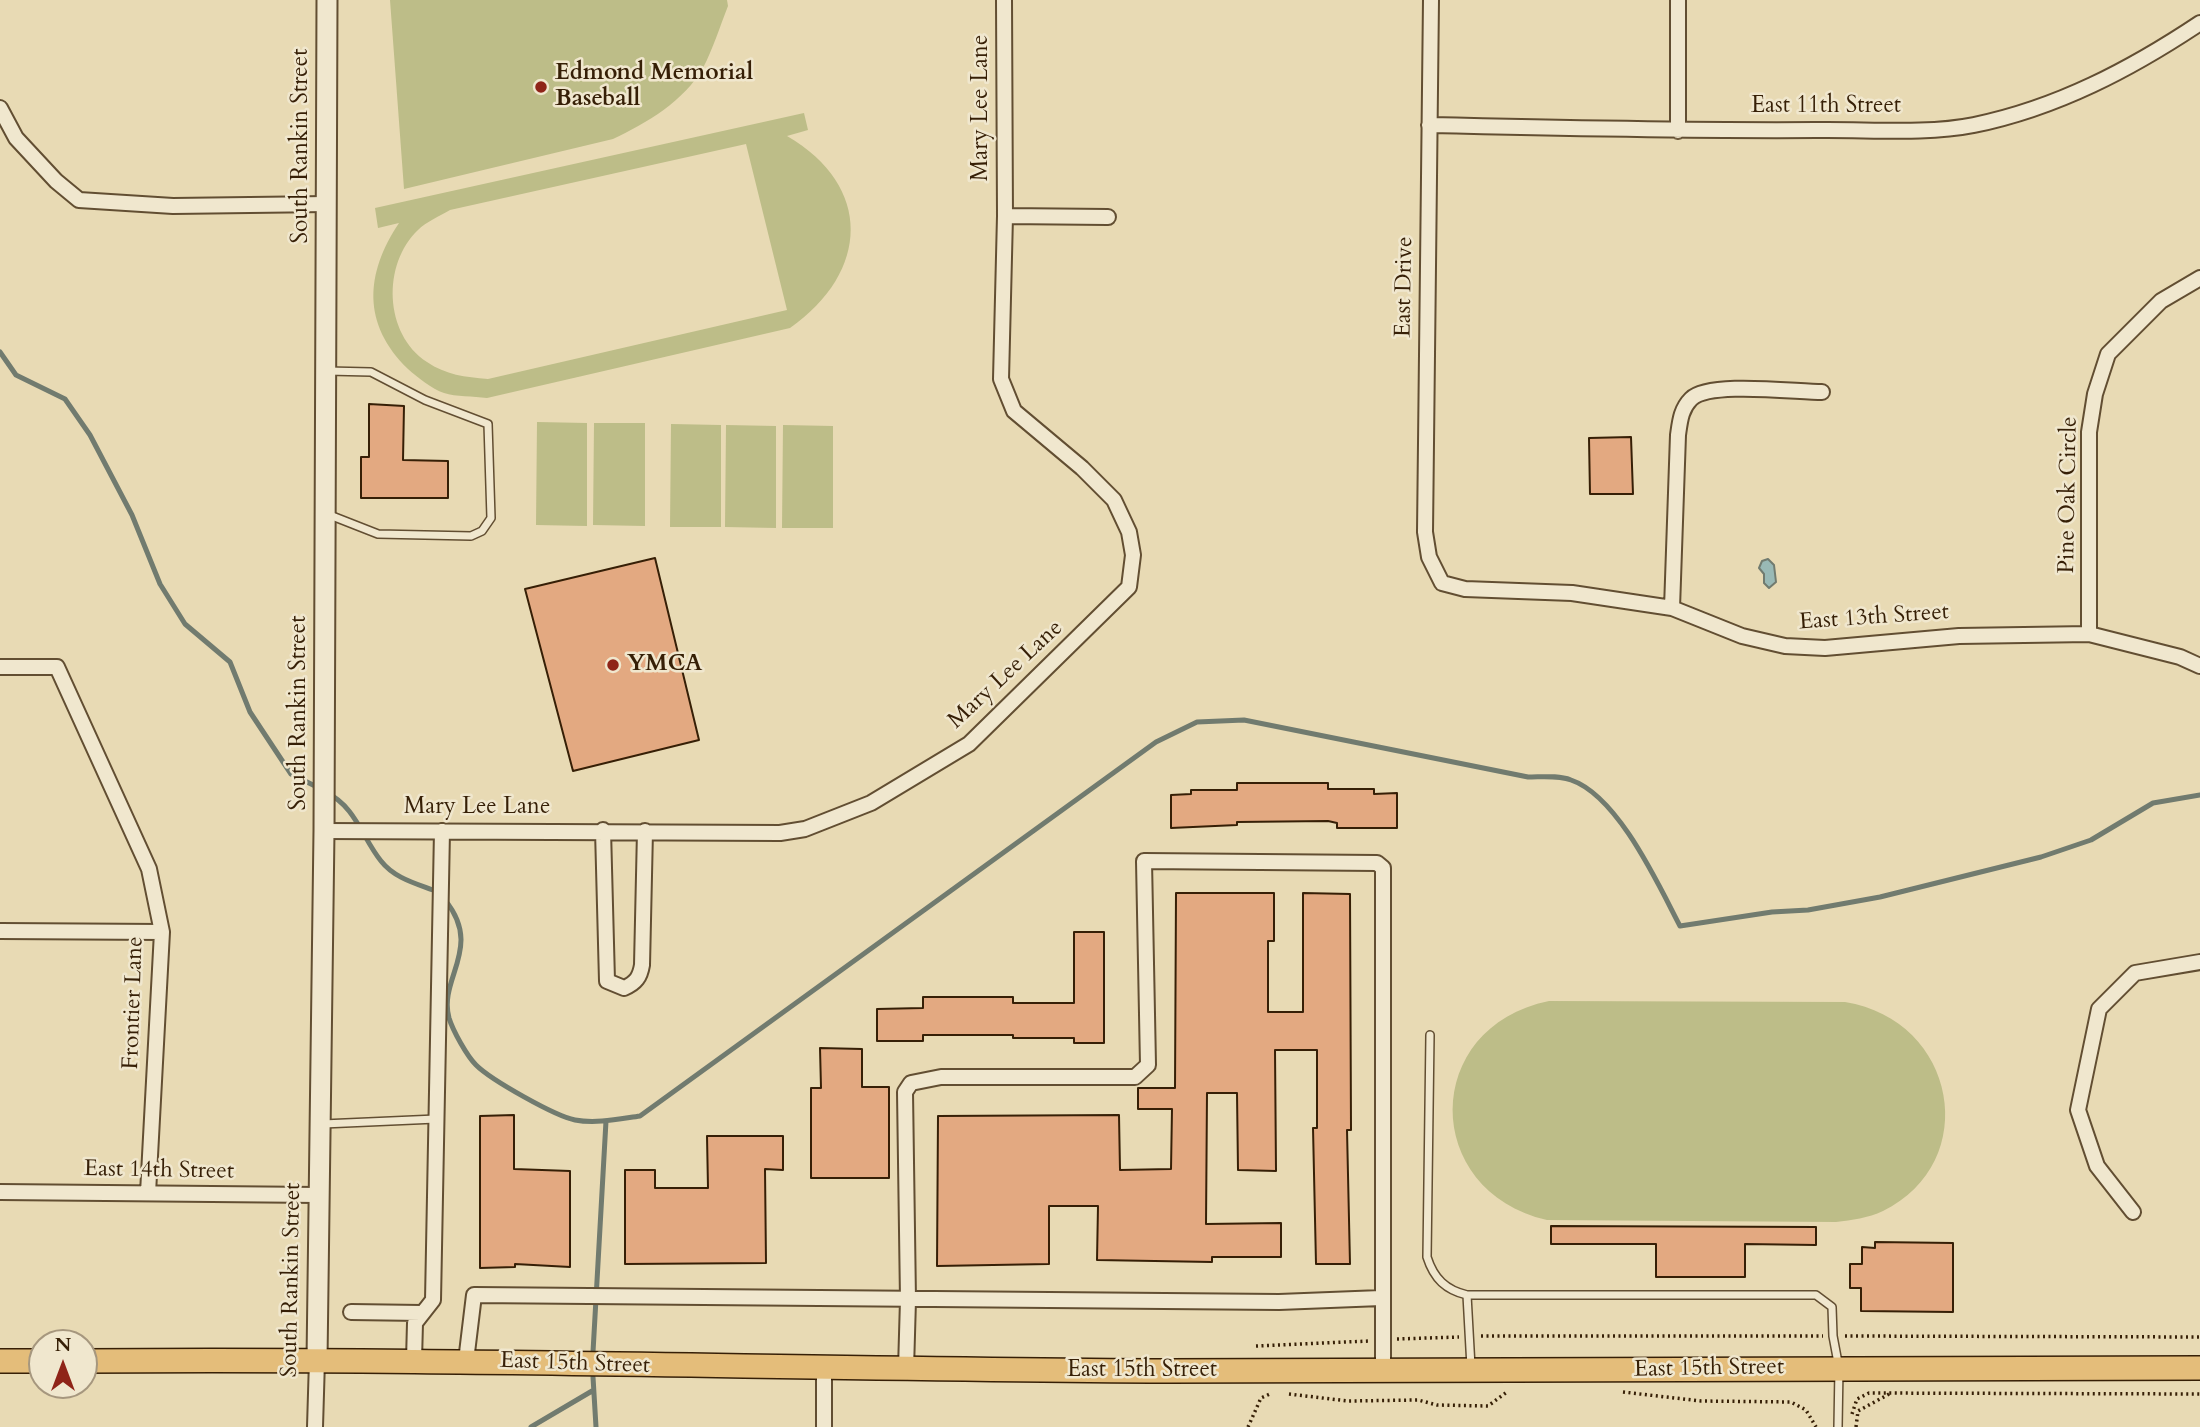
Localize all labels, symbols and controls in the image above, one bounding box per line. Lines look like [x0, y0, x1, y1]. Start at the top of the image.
street label: Mary Lee Lane [968, 35, 996, 181]
street label: South Rankin Street [288, 49, 316, 243]
place label: Edmond Memorial Baseball [555, 60, 753, 114]
marker: Edmond Memorial Baseball [533, 79, 549, 95]
street label: East 11th Street [1751, 93, 1901, 121]
street label: East Drive [1390, 236, 1420, 338]
street label: Pine Oak Circle [2054, 416, 2084, 574]
street label: East 13th Street [1798, 599, 1950, 637]
street label: Mary Lee Lane [943, 615, 1069, 735]
street label: South Rankin Street [286, 616, 314, 810]
place label: YMCA [627, 651, 702, 679]
marker: YMCA [605, 657, 621, 673]
street label: Mary Lee Lane [404, 794, 550, 822]
street label: Frontier Lane [118, 936, 150, 1070]
street label: East 14th Street [84, 1156, 234, 1186]
street label: South Rankin Street [277, 1182, 307, 1378]
north arrow [28, 1329, 98, 1399]
text: N [55, 1332, 71, 1358]
street label: East 15th Street [499, 1348, 651, 1380]
street label: East 15th Street [1634, 1354, 1784, 1384]
street label: East 15th Street [1067, 1357, 1217, 1385]

